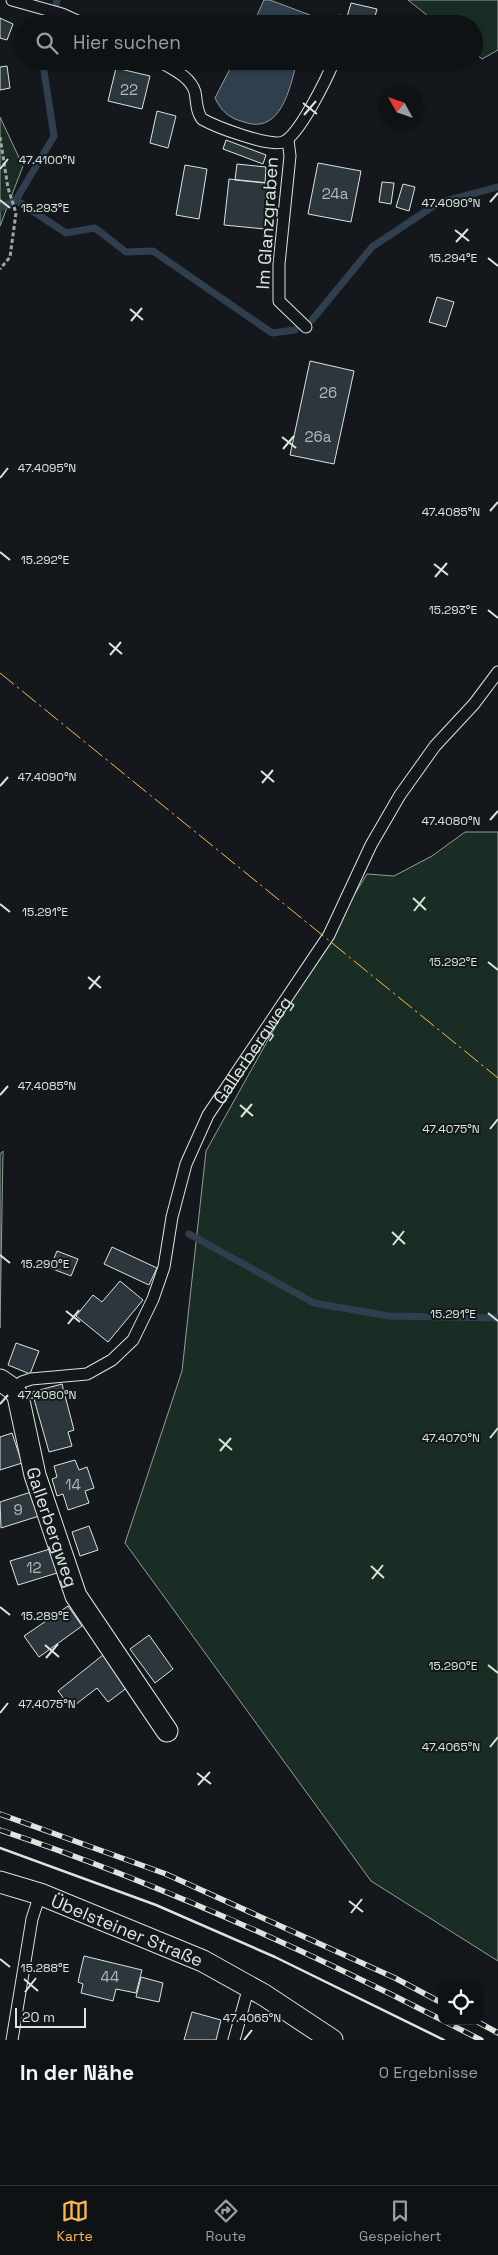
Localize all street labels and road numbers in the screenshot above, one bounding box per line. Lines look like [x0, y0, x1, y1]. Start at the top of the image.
street label: Im Glanzgraben [251, 156, 283, 290]
street label: Gallerbergweg [207, 991, 296, 1108]
street label: Gallerbergweg [22, 1465, 84, 1590]
street label: Übelsteiner Straße [48, 1888, 207, 1971]

